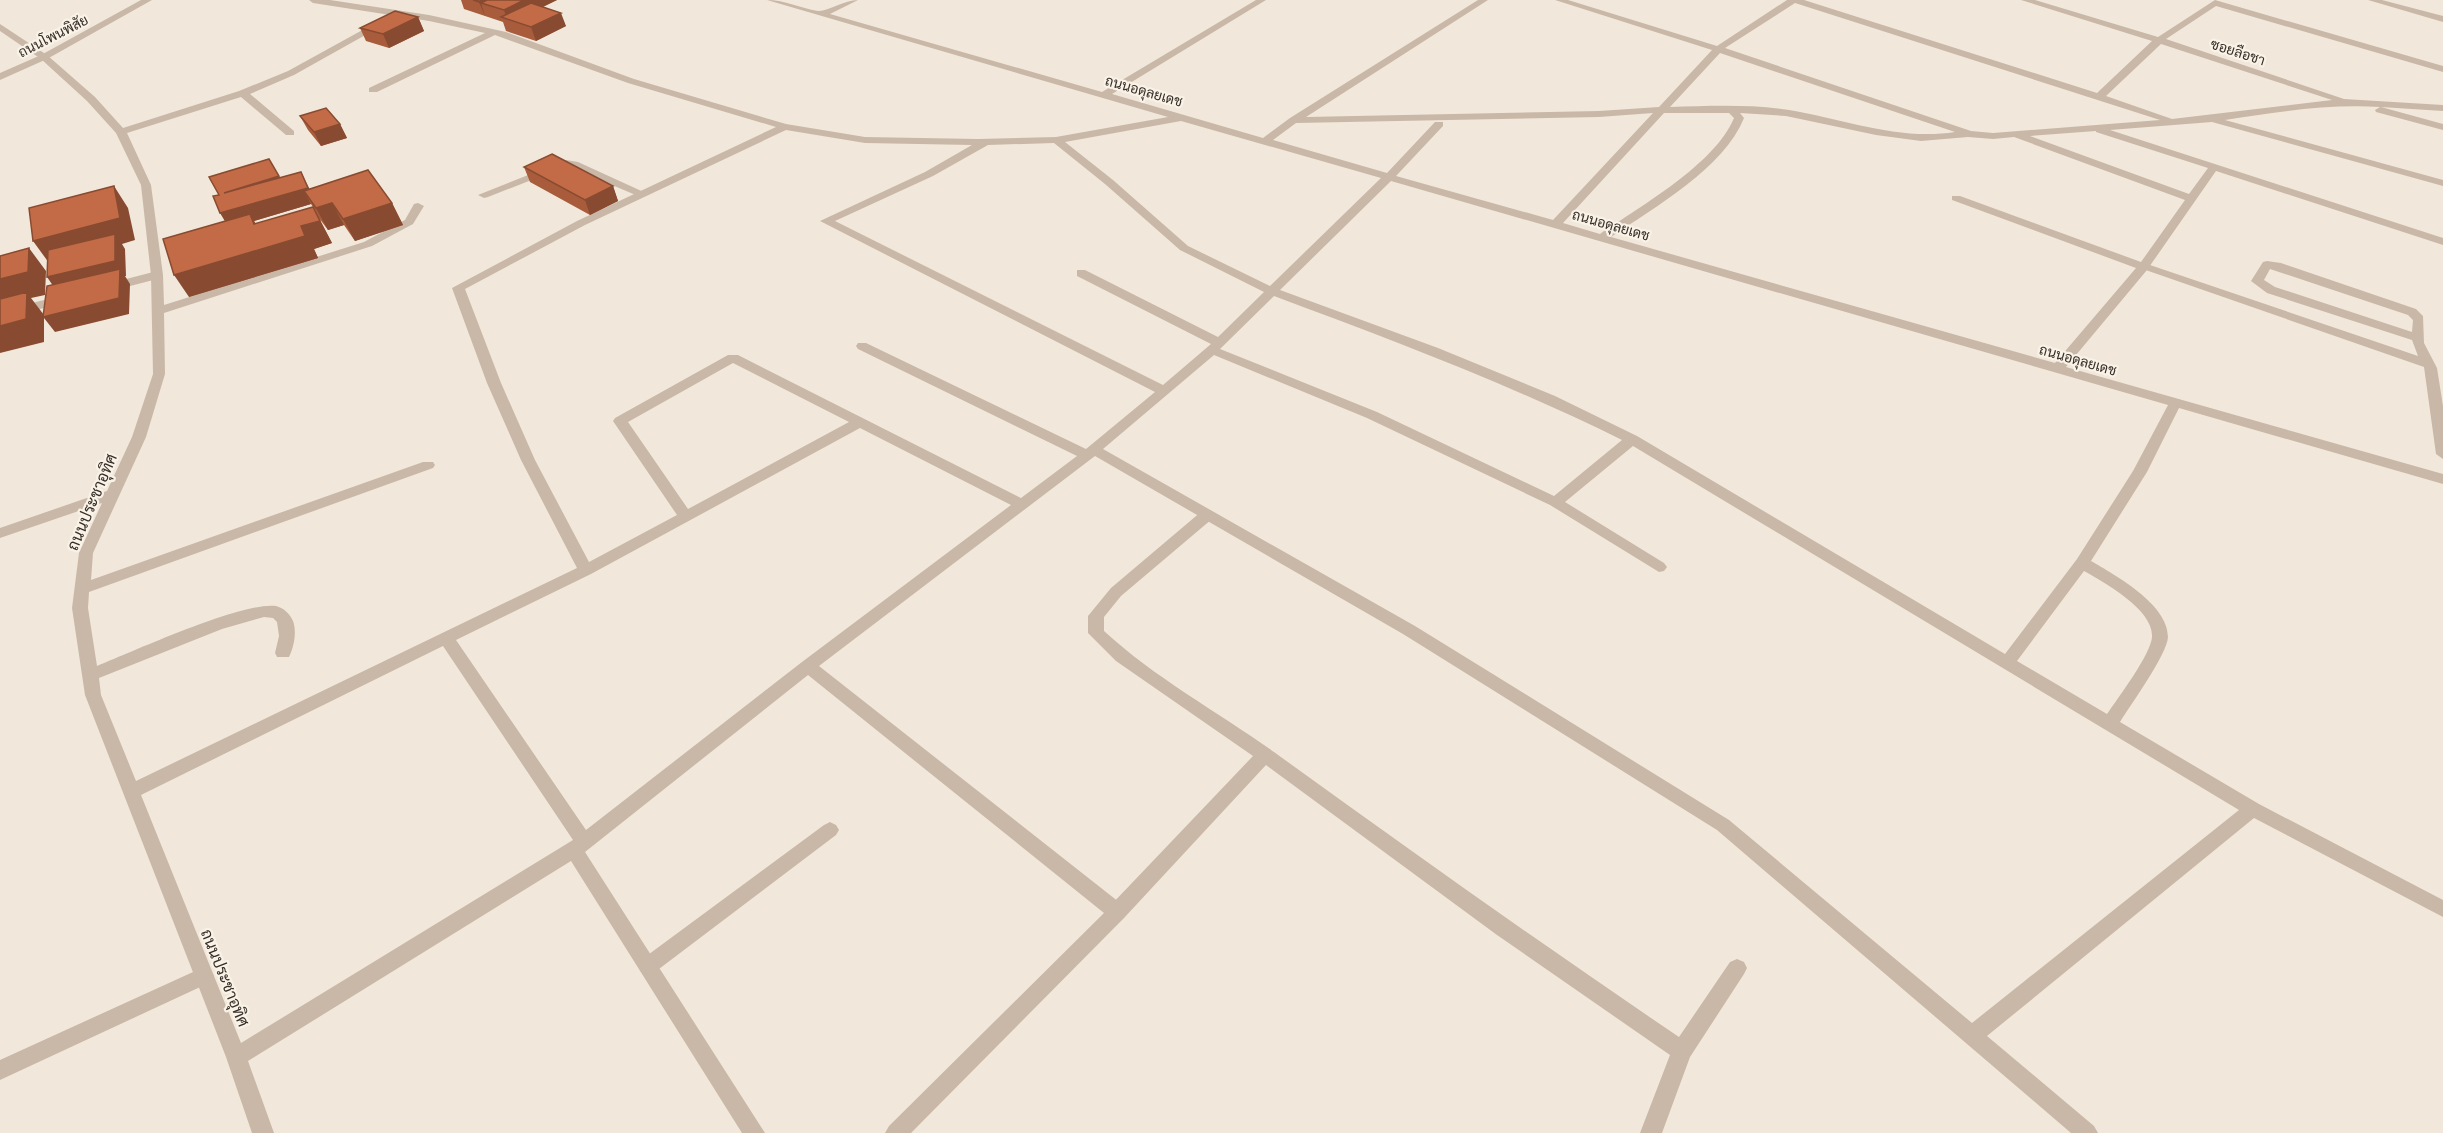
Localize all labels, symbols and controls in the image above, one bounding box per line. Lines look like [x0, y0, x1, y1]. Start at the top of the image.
street label: ถนนโพนพิสัย [15, 11, 91, 61]
street label: ซอยลือชา [2208, 35, 2268, 69]
street label: ถนนอดุลยเดช [1103, 71, 1185, 112]
street label: ถนนอดุลยเดช [1570, 205, 1652, 246]
street label: ถนนอดุลยเดช [2037, 340, 2119, 381]
street label: ถนนประชาอุทิศ [62, 450, 123, 554]
street label: ถนนประชาอุทิศ [195, 926, 254, 1030]

